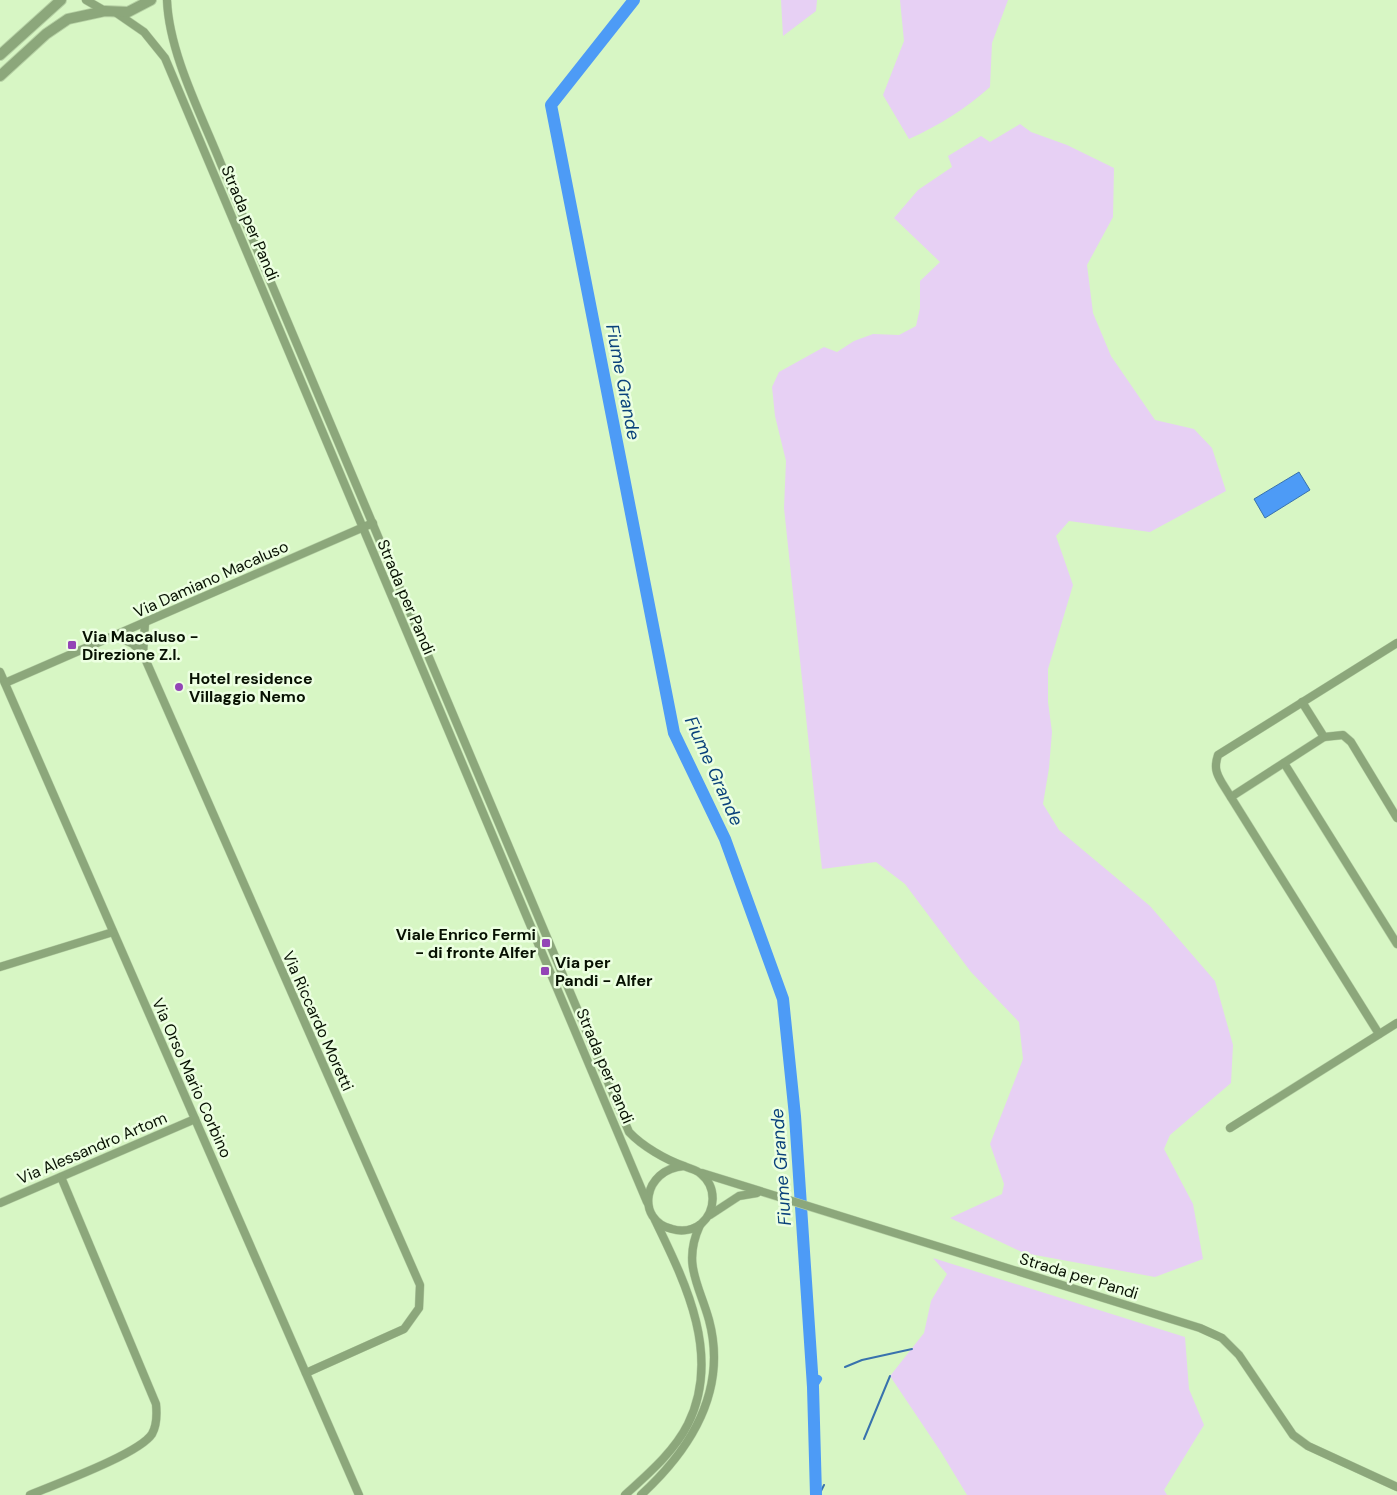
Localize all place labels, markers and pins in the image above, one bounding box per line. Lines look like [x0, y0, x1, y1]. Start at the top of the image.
place label: Via Macaluso - Direzione Z.I. [82, 626, 199, 665]
marker: Via Macaluso - Direzione Z.I. [66, 639, 78, 651]
place label: Hotel residence Villaggio Nemo [189, 668, 313, 707]
marker: Hotel residence Villaggio Nemo [173, 681, 185, 693]
place label: Viale Enrico Fermi - di fronte Alfer [396, 924, 536, 963]
marker: Viale Enrico Fermi - di fronte Alfer [540, 937, 552, 949]
place label: Via per Pandi - Alfer [555, 952, 653, 991]
marker: Via per Pandi - Alfer [539, 965, 551, 977]

